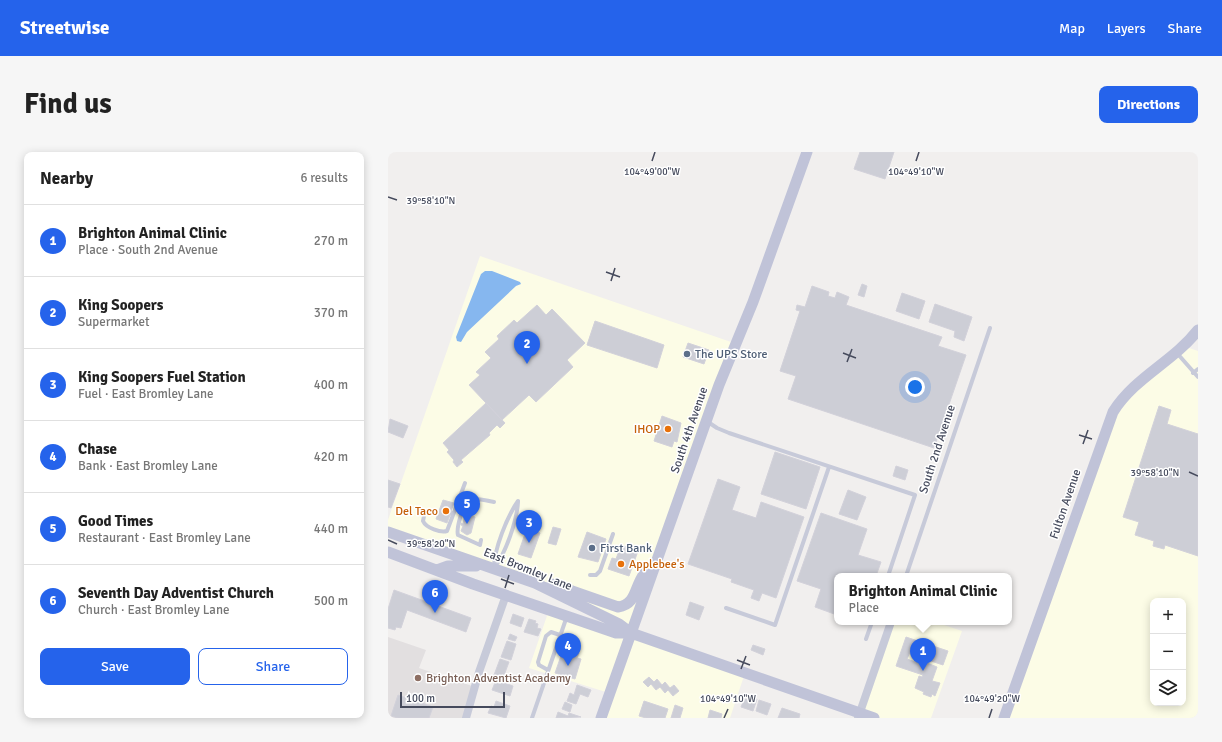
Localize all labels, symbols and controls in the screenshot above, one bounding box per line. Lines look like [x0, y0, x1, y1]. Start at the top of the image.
text: Streetwise [20, 16, 110, 40]
text: Map [1059, 20, 1085, 37]
text: Layers [1107, 20, 1146, 37]
text: Share [1168, 20, 1202, 37]
button: Directions [1099, 86, 1198, 123]
text: Find us [24, 87, 112, 121]
text: 104°49'00"W [624, 166, 680, 178]
text: 104°49'10"W [888, 166, 944, 178]
text: Nearby [40, 168, 93, 189]
text: 6 results [300, 170, 348, 186]
text: 39°58'10"N [407, 195, 455, 207]
text: Brighton Animal Clinic [78, 224, 227, 242]
text: 1 [49, 233, 57, 249]
text: 270 m [314, 233, 348, 249]
text: Place · South 2nd Avenue [78, 242, 218, 258]
text: King Soopers [78, 296, 163, 314]
text: 2 [49, 305, 57, 321]
text: 370 m [314, 305, 348, 321]
text: Supermarket [78, 314, 150, 330]
pin: 2 [514, 331, 540, 364]
place label: The UPS Store [695, 347, 767, 362]
marker: The UPS Store [682, 349, 692, 359]
text: King Soopers Fuel Station [78, 368, 246, 386]
text: 3 [49, 377, 57, 393]
text: 400 m [314, 377, 348, 393]
your location [905, 377, 925, 397]
street label: South 4th Avenue [668, 385, 711, 475]
text: Fuel · East Bromley Lane [78, 386, 214, 402]
street label: South 2nd Avenue [916, 403, 959, 495]
place label: IHOP [634, 422, 660, 437]
marker: IHOP [663, 424, 673, 434]
text: Chase [78, 440, 117, 458]
text: 4 [49, 449, 57, 465]
text: 420 m [314, 449, 348, 465]
text: Bank · East Bromley Lane [78, 458, 218, 474]
street label: Fulton Avenue [1047, 467, 1084, 541]
text: 39°58'10"N [1131, 467, 1179, 479]
pin: 5 [454, 491, 480, 524]
place label: Del Taco [395, 504, 438, 519]
marker: Del Taco [441, 506, 451, 516]
pin: 3 [516, 510, 542, 543]
text: Good Times [78, 512, 153, 530]
text: 5 [49, 521, 57, 537]
text: 440 m [314, 521, 348, 537]
text: Restaurant · East Bromley Lane [78, 530, 251, 546]
text: 39°58'20"N [407, 538, 455, 550]
place label: First Bank [600, 541, 652, 556]
marker: First Bank [587, 543, 597, 553]
street label: East Bromley Lane [481, 545, 574, 594]
place label: Applebee's [629, 557, 685, 572]
marker: Applebee's [616, 559, 626, 569]
popup [834, 573, 1012, 625]
pin: 6 [422, 580, 448, 613]
text: Brighton Animal Clinic [849, 582, 997, 600]
text: Seventh Day Adventist Church [78, 584, 274, 602]
text: 6 [49, 593, 57, 609]
text: 500 m [314, 593, 348, 609]
map controls [1150, 598, 1186, 706]
button: + [1150, 598, 1186, 634]
text: Place [849, 600, 879, 616]
text: Church · East Bromley Lane [78, 602, 230, 618]
pin: 4 [555, 633, 581, 666]
button: − [1150, 634, 1186, 670]
pin: 1 [910, 638, 936, 671]
button: Save [40, 648, 190, 685]
button: Share [198, 648, 348, 685]
button: layers [1150, 670, 1186, 706]
place label: Brighton Adventist Academy [426, 671, 571, 686]
marker: Brighton Adventist Academy [413, 673, 423, 683]
scale bar [400, 690, 505, 709]
text: 100 m [406, 692, 435, 705]
text: 104°49'10"W [700, 693, 756, 705]
text: 104°49'20"W [964, 693, 1020, 705]

